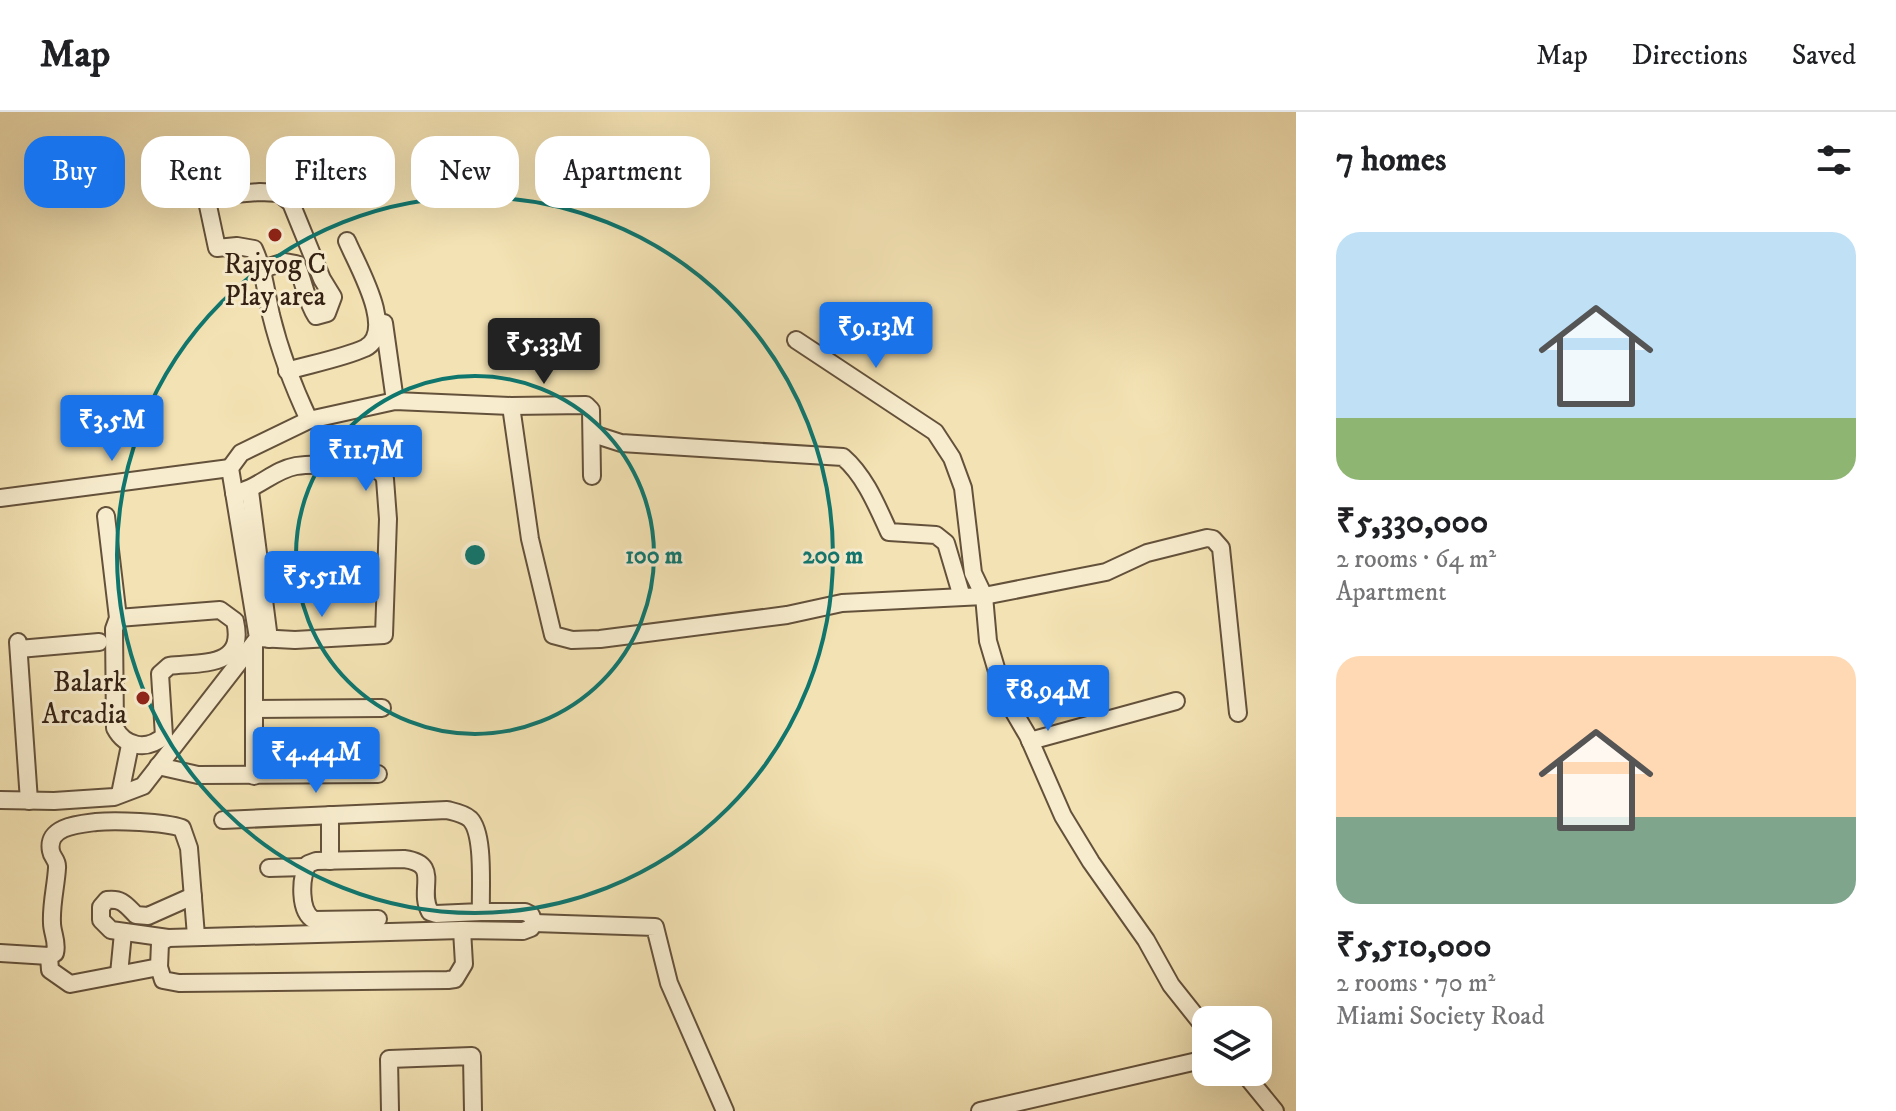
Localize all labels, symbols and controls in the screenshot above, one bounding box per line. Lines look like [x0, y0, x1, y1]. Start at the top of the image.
text: Map [40, 31, 110, 79]
text: Map [1536, 38, 1588, 73]
text: Directions [1632, 38, 1748, 73]
text: Saved [1792, 38, 1856, 73]
chip: Buy [24, 136, 125, 208]
chip: Rent [141, 136, 250, 208]
chip: Filters [266, 136, 395, 208]
chip: New [411, 136, 519, 208]
chip: Apartment [535, 136, 710, 208]
icon: filters [1812, 138, 1856, 182]
text: 7 homes [1336, 139, 1446, 181]
marker: Rajyog C Play area [266, 226, 284, 244]
place label: Rajyog C Play area [224, 247, 326, 314]
icon: home [1524, 284, 1668, 428]
pin: ₹9.13M [811, 302, 941, 370]
text: ₹9.13M [837, 311, 915, 344]
pin: ₹5.33M [479, 318, 609, 386]
text: ₹5.33M [506, 327, 582, 360]
pin: ₹3.5M [56, 395, 168, 463]
text: ₹3.5M [78, 404, 146, 437]
pin: ₹11.7M [301, 425, 431, 493]
text: ₹11.7M [328, 434, 404, 467]
text: ₹5,330,000 [1336, 501, 1488, 543]
centre of rings [461, 541, 489, 569]
text: 100 m [625, 541, 683, 571]
text: 200 m [803, 541, 863, 571]
text: 2 rooms · 64 m² [1336, 543, 1496, 576]
pin: ₹5.51M [257, 551, 387, 619]
text: ₹5.51M [282, 560, 362, 593]
text: Apartment [1336, 576, 1447, 609]
place label: Balark Arcadia [42, 665, 127, 732]
pin: ₹8.94M [983, 665, 1113, 733]
text: ₹8.94M [1005, 674, 1091, 707]
marker: Balark Arcadia [134, 689, 152, 707]
icon: home [1524, 708, 1668, 852]
pin: ₹4.44M [251, 727, 381, 795]
text: ₹4.44M [271, 736, 361, 769]
text: ₹5,510,000 [1336, 925, 1492, 967]
text: 2 rooms · 70 m² [1336, 967, 1495, 1000]
text: Miami Society Road [1336, 1000, 1544, 1033]
map controls [1192, 1006, 1272, 1086]
button: layers [1192, 1006, 1272, 1086]

